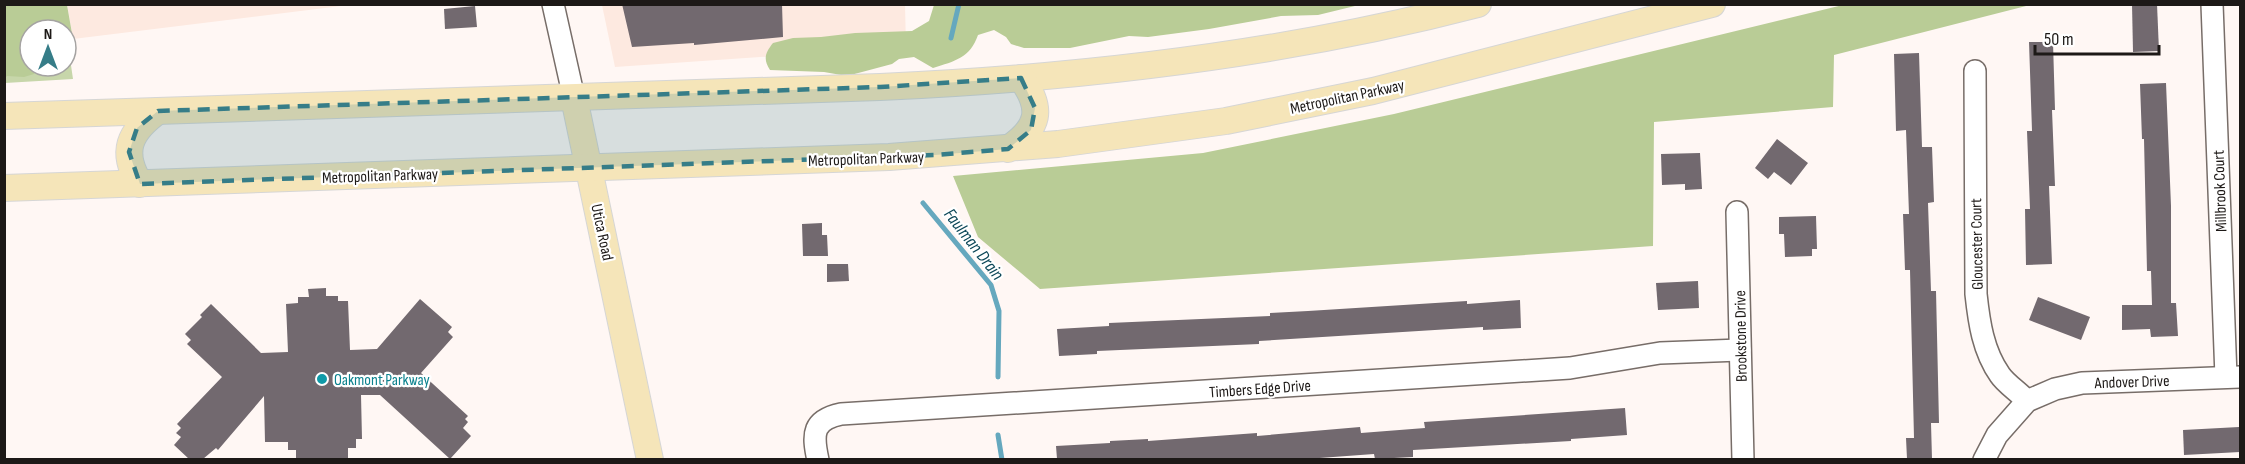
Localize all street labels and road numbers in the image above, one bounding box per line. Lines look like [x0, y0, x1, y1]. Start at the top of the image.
street label: Metropolitan Parkway [1289, 76, 1406, 119]
street label: Metropolitan Parkway [808, 148, 924, 171]
street label: Millbrook Court [2210, 150, 2231, 232]
street label: Metropolitan Parkway [322, 165, 438, 188]
street label: Gloucester Court [1967, 198, 1988, 290]
street label: Utica Road [586, 202, 617, 262]
street label: Brookstone Drive [1731, 290, 1752, 382]
street label: Andover Drive [2093, 372, 2170, 393]
street label: Timbers Edge Drive [1209, 376, 1312, 403]

